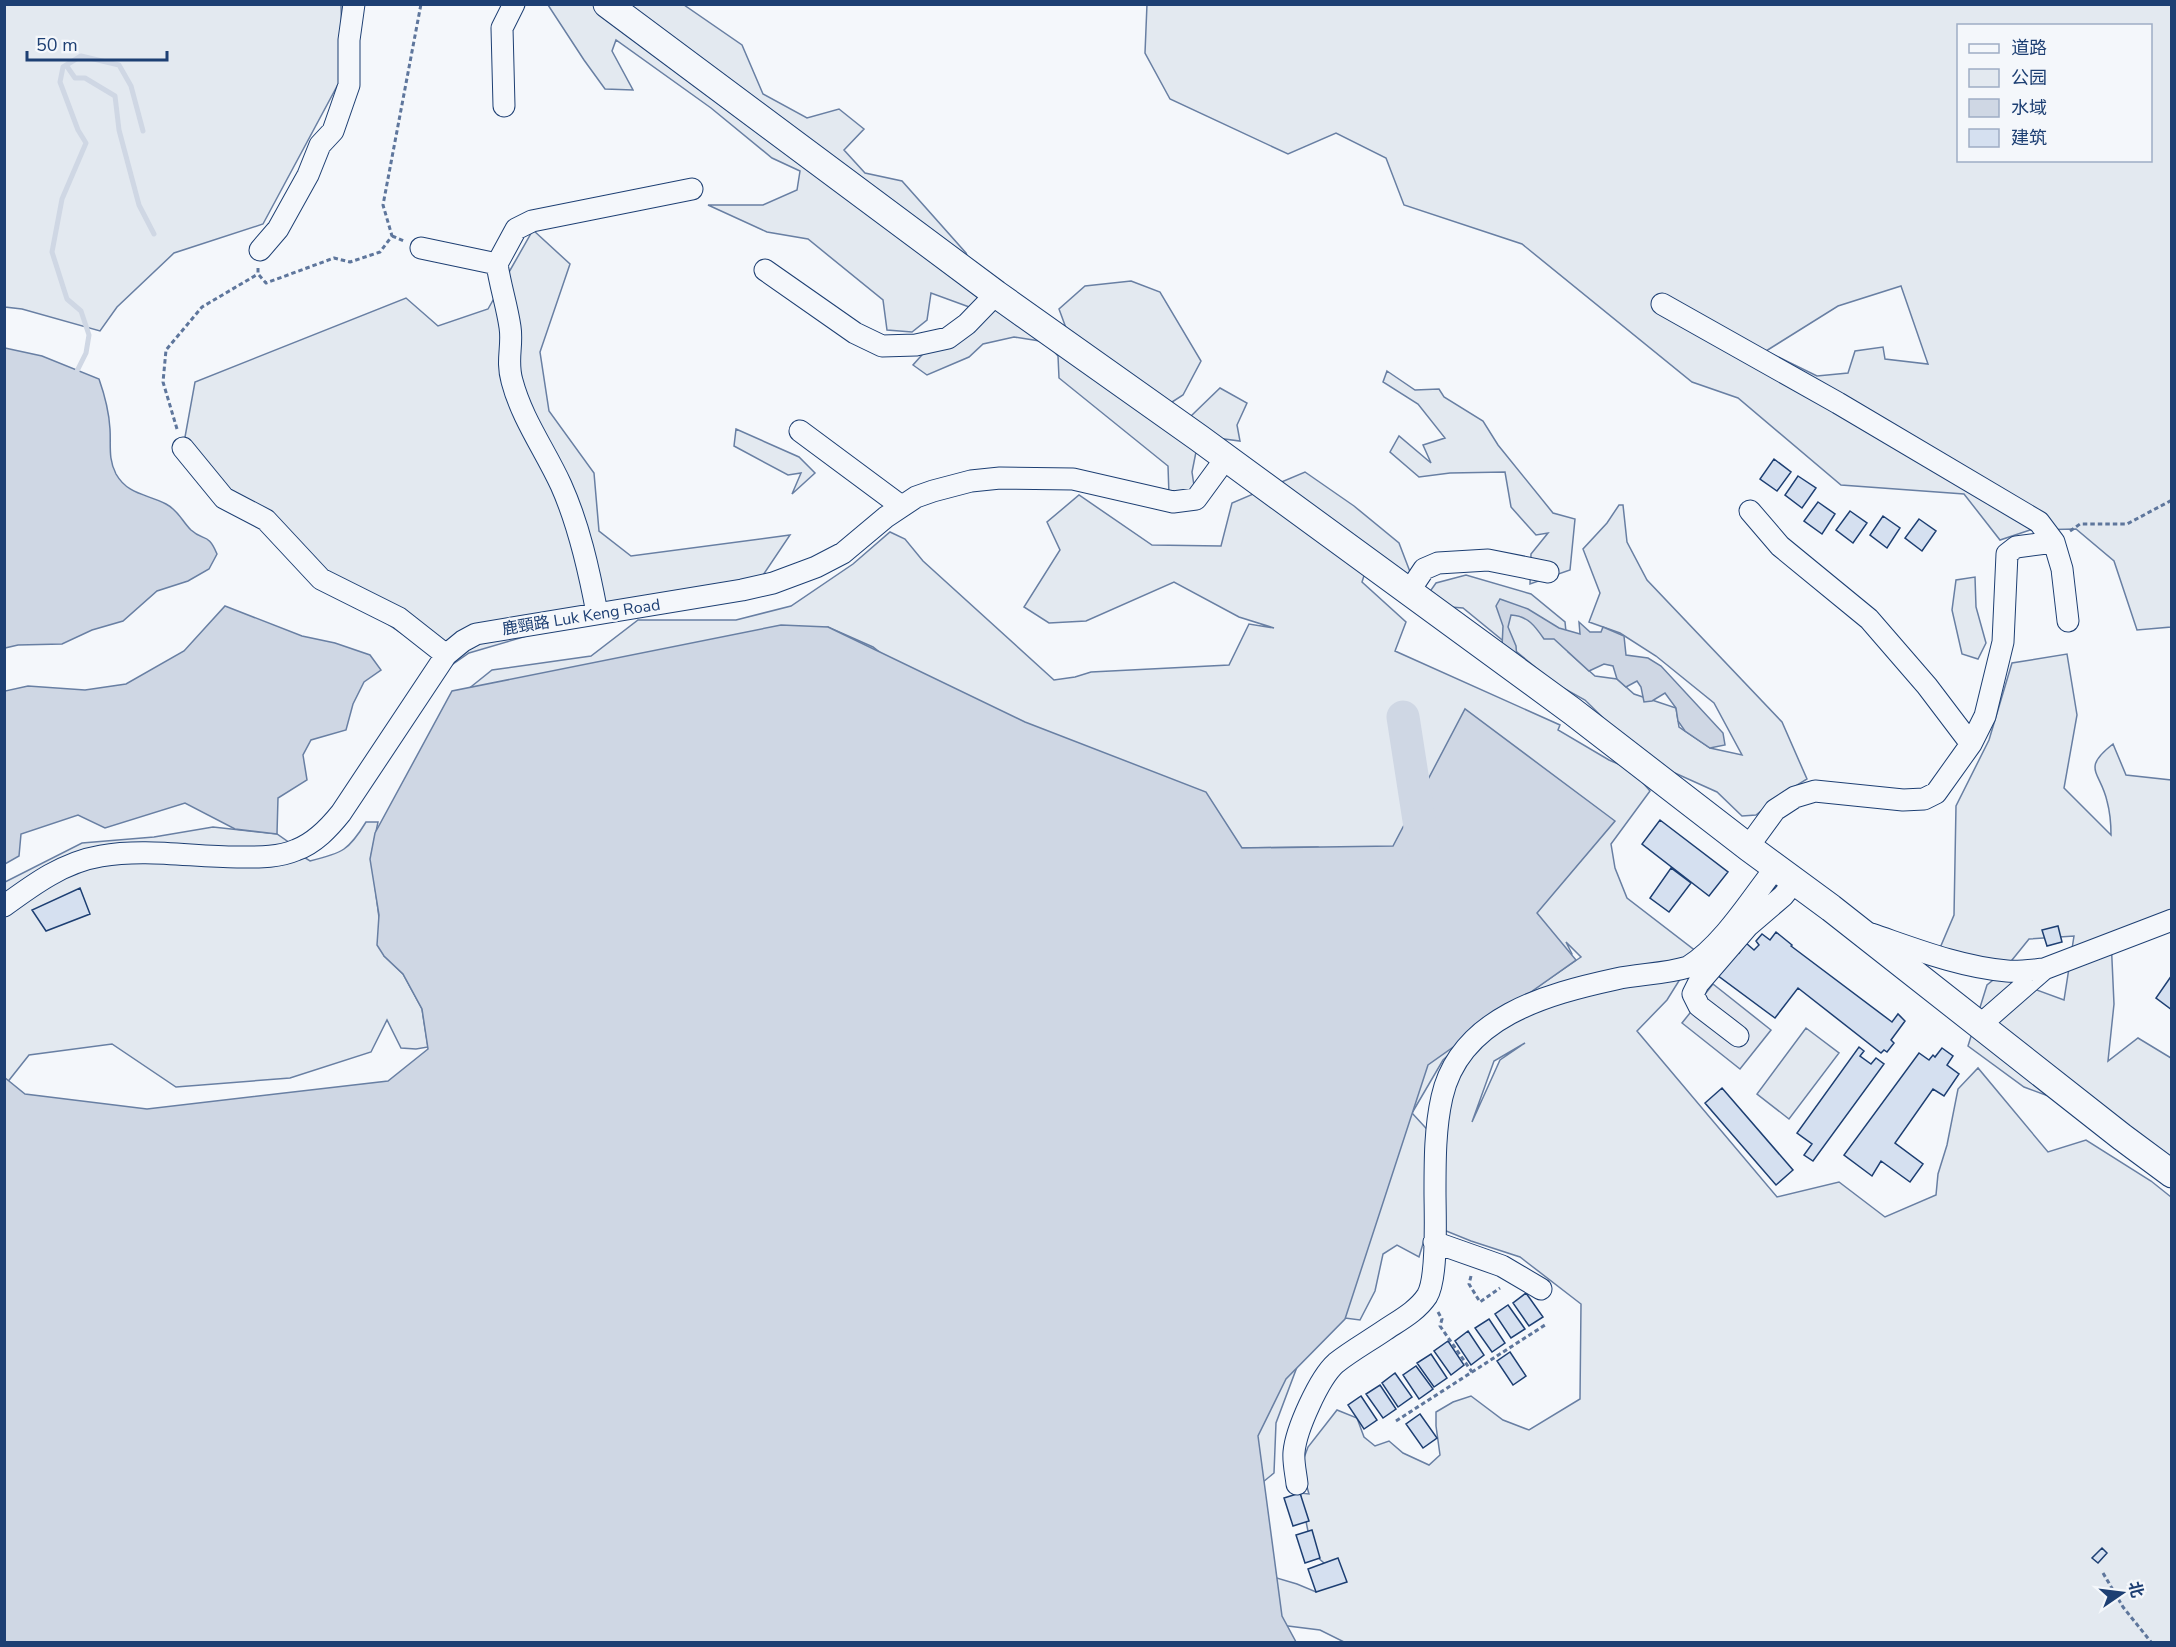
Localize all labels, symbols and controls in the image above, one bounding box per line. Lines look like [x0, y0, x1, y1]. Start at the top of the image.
scale bar [27, 24, 166, 62]
legend [1957, 24, 2152, 162]
text: 50 m [36, 33, 78, 57]
text: 道路 [2011, 36, 2047, 60]
text: 公园 [2011, 66, 2047, 90]
text: 水域 [2011, 96, 2047, 120]
text: 建筑 [2011, 126, 2047, 150]
street label: 鹿頸路 Luk Keng Road [500, 594, 662, 640]
north arrow [2092, 1563, 2152, 1623]
text: 北 [2123, 1579, 2148, 1600]

